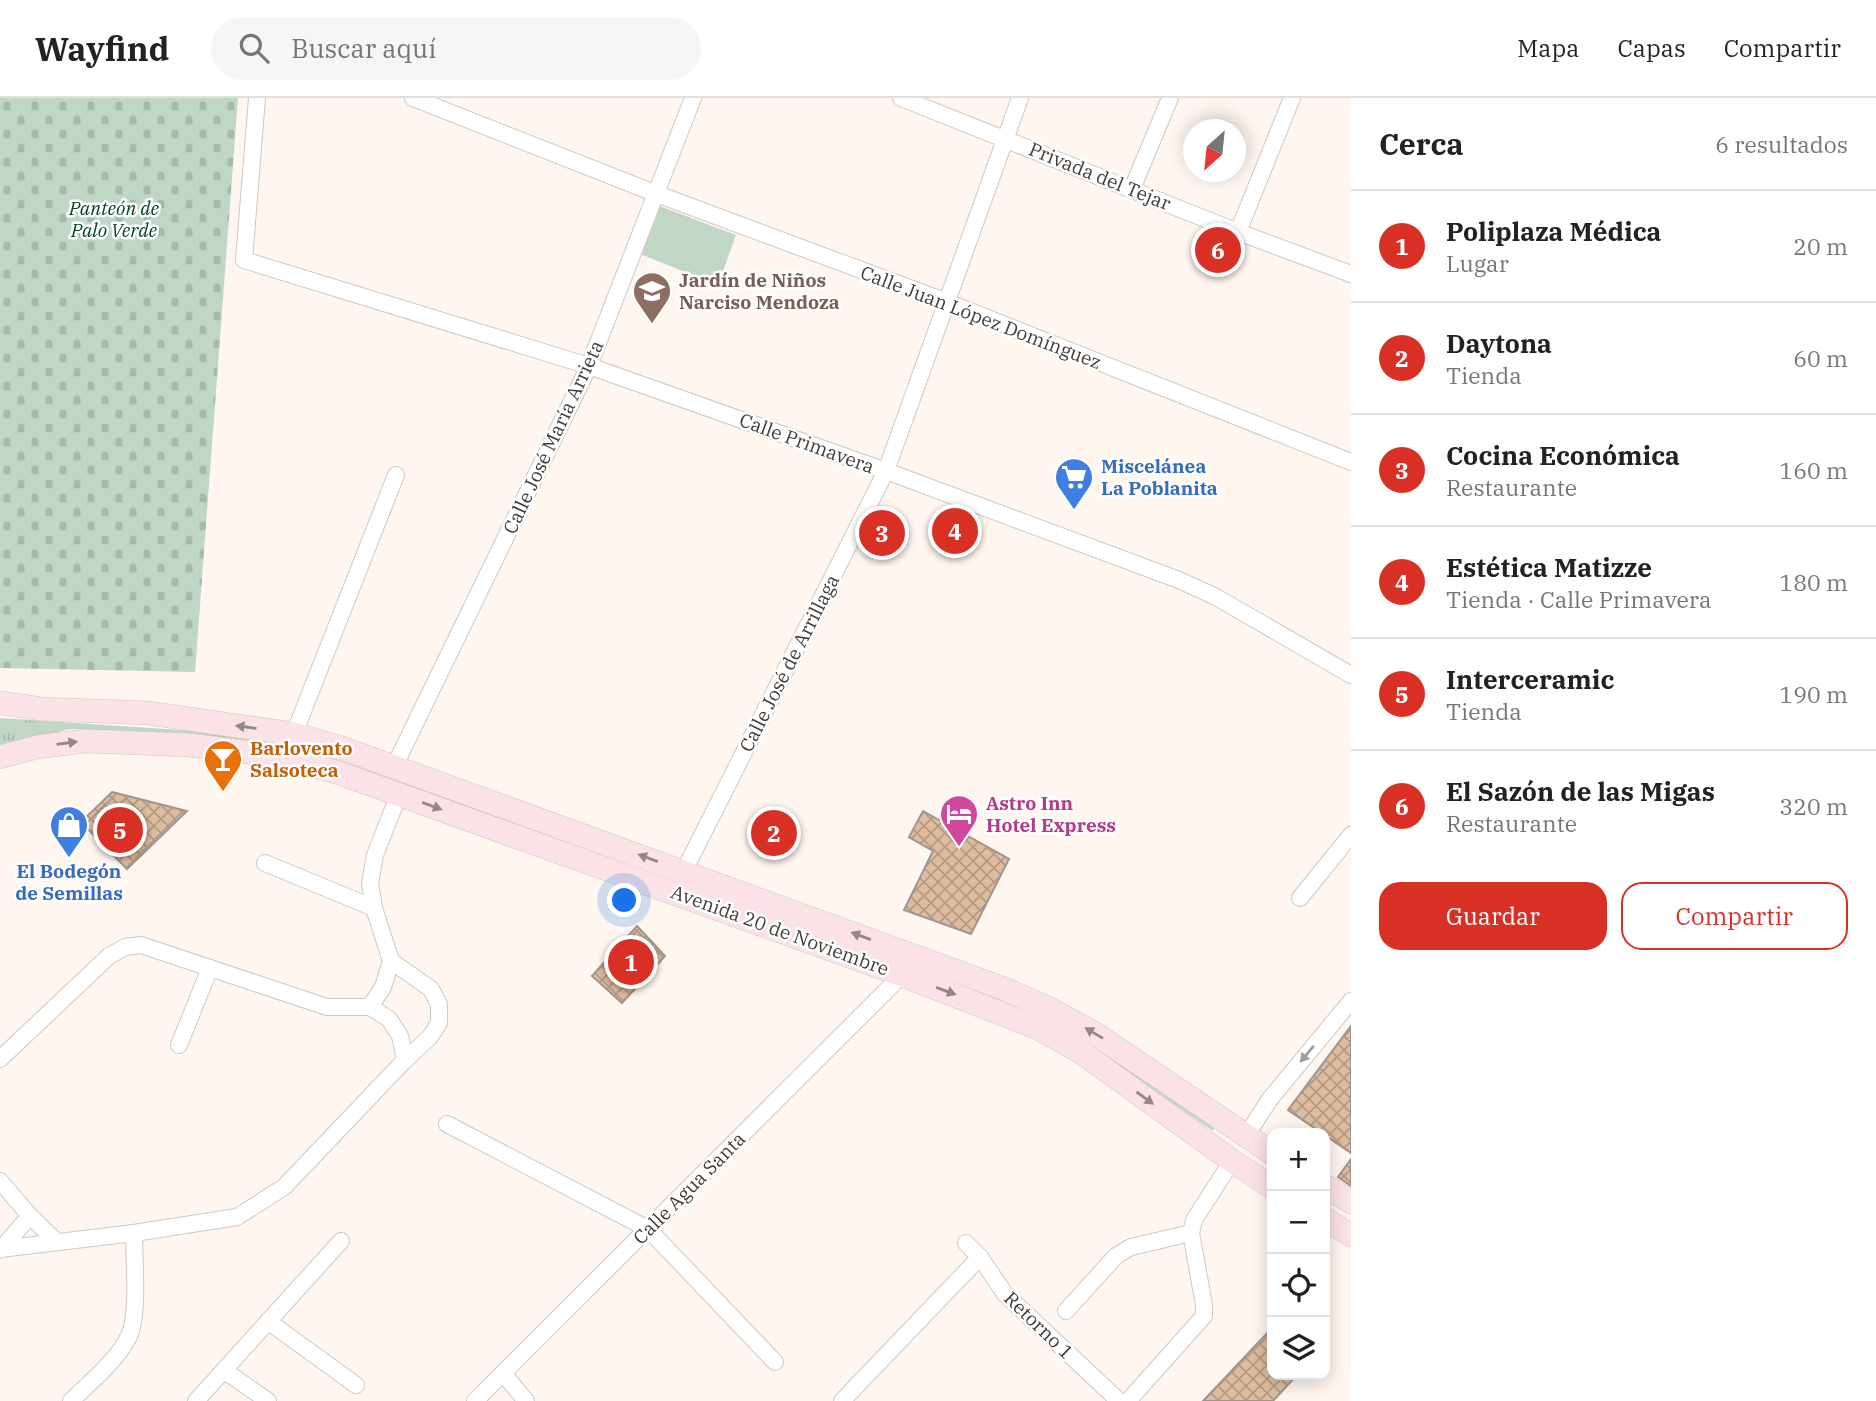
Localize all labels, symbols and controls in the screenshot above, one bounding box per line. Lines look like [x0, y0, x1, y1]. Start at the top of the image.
search box [211, 17, 701, 80]
text: Wayfind [35, 27, 169, 70]
icon: search [235, 29, 273, 67]
text: Buscar aquí [291, 31, 436, 65]
text: Mapa [1517, 32, 1579, 64]
text: Capas [1617, 32, 1686, 64]
text: Compartir [1724, 32, 1841, 64]
north arrow [1183, 119, 1246, 182]
text: Cerca [1379, 124, 1464, 163]
text: 6 resultados [1715, 129, 1848, 159]
street label: Privada del Tejar [1026, 137, 1175, 216]
park label: Panteón de Palo Verde [68, 196, 160, 242]
text: Poliplaza Médica [1446, 214, 1661, 248]
pin: 6 [1195, 224, 1241, 276]
text: 1 [1395, 231, 1409, 261]
text: 20 m [1793, 231, 1848, 261]
text: Lugar [1446, 248, 1509, 278]
street label: Calle Juan López Domínguez [857, 260, 1105, 374]
place label: Jardín de Niños Narciso Mendoza [679, 268, 840, 314]
school or university icon: Jardín de Niños Narciso Mendoza [631, 270, 673, 325]
text: Daytona [1446, 326, 1552, 360]
street label: Calle José María Arrieta [498, 336, 608, 538]
text: 2 [1395, 343, 1409, 373]
text: 60 m [1793, 343, 1848, 373]
text: Tienda [1446, 360, 1522, 390]
street label: Calle Primavera [736, 407, 878, 479]
text: Cocina Económica [1446, 438, 1680, 472]
place label: Miscelánea La Poblanita [1101, 454, 1218, 500]
text: 3 [1395, 455, 1409, 485]
text: 160 m [1779, 455, 1848, 485]
supermarket icon: Miscelánea La Poblanita [1053, 456, 1095, 511]
text: Restaurante [1446, 472, 1577, 502]
pin: 4 [932, 505, 978, 557]
pin: 3 [859, 507, 905, 559]
text: Estética Matizze [1446, 550, 1652, 584]
text: 4 [1395, 567, 1409, 597]
text: 180 m [1779, 567, 1848, 597]
street label: Calle José de Arrillaga [734, 570, 844, 756]
text: Tienda · Calle Primavera [1446, 584, 1712, 614]
text: Interceramic [1446, 662, 1614, 696]
text: 5 [1395, 679, 1409, 709]
text: 190 m [1779, 679, 1848, 709]
text: Tienda [1446, 696, 1522, 726]
one-way arrow [235, 721, 257, 732]
place label: Barlovento Salsoteca [250, 736, 352, 782]
one-way arrow [56, 738, 78, 749]
bar icon: Barlovento Salsoteca [202, 738, 244, 793]
text: El Sazón de las Migas [1446, 774, 1715, 808]
place label: Astro Inn Hotel Express [986, 791, 1116, 837]
text: 6 [1395, 791, 1409, 821]
text: 320 m [1779, 791, 1848, 821]
hotel icon: Astro Inn Hotel Express [938, 793, 980, 848]
one-way arrow [422, 801, 443, 812]
shop icon: El Bodegón de Semillas [48, 804, 90, 859]
pin: 5 [97, 804, 143, 856]
pin: 2 [751, 807, 797, 859]
text: Restaurante [1446, 808, 1577, 838]
one-way arrow [637, 852, 658, 863]
place label: El Bodegón de Semillas [15, 859, 123, 905]
street label: Avenida 20 de Noviembre [668, 879, 892, 981]
button: Guardar [1379, 882, 1607, 950]
button: Compartir [1621, 882, 1848, 950]
your location [607, 883, 641, 917]
one-way arrow [851, 930, 872, 941]
pin: 1 [608, 936, 654, 988]
one-way arrow [935, 986, 956, 997]
one-way arrow [1084, 1027, 1103, 1039]
one-way arrow [1300, 1044, 1315, 1062]
one-way arrow [1136, 1091, 1154, 1105]
street label: Calle Agua Santa [628, 1127, 750, 1249]
map controls [1267, 1128, 1330, 1380]
button: + [1267, 1128, 1330, 1191]
button: − [1267, 1191, 1330, 1254]
button: locate [1267, 1254, 1330, 1317]
street label: Retorno 1 [999, 1286, 1079, 1364]
button: layers [1267, 1317, 1330, 1380]

